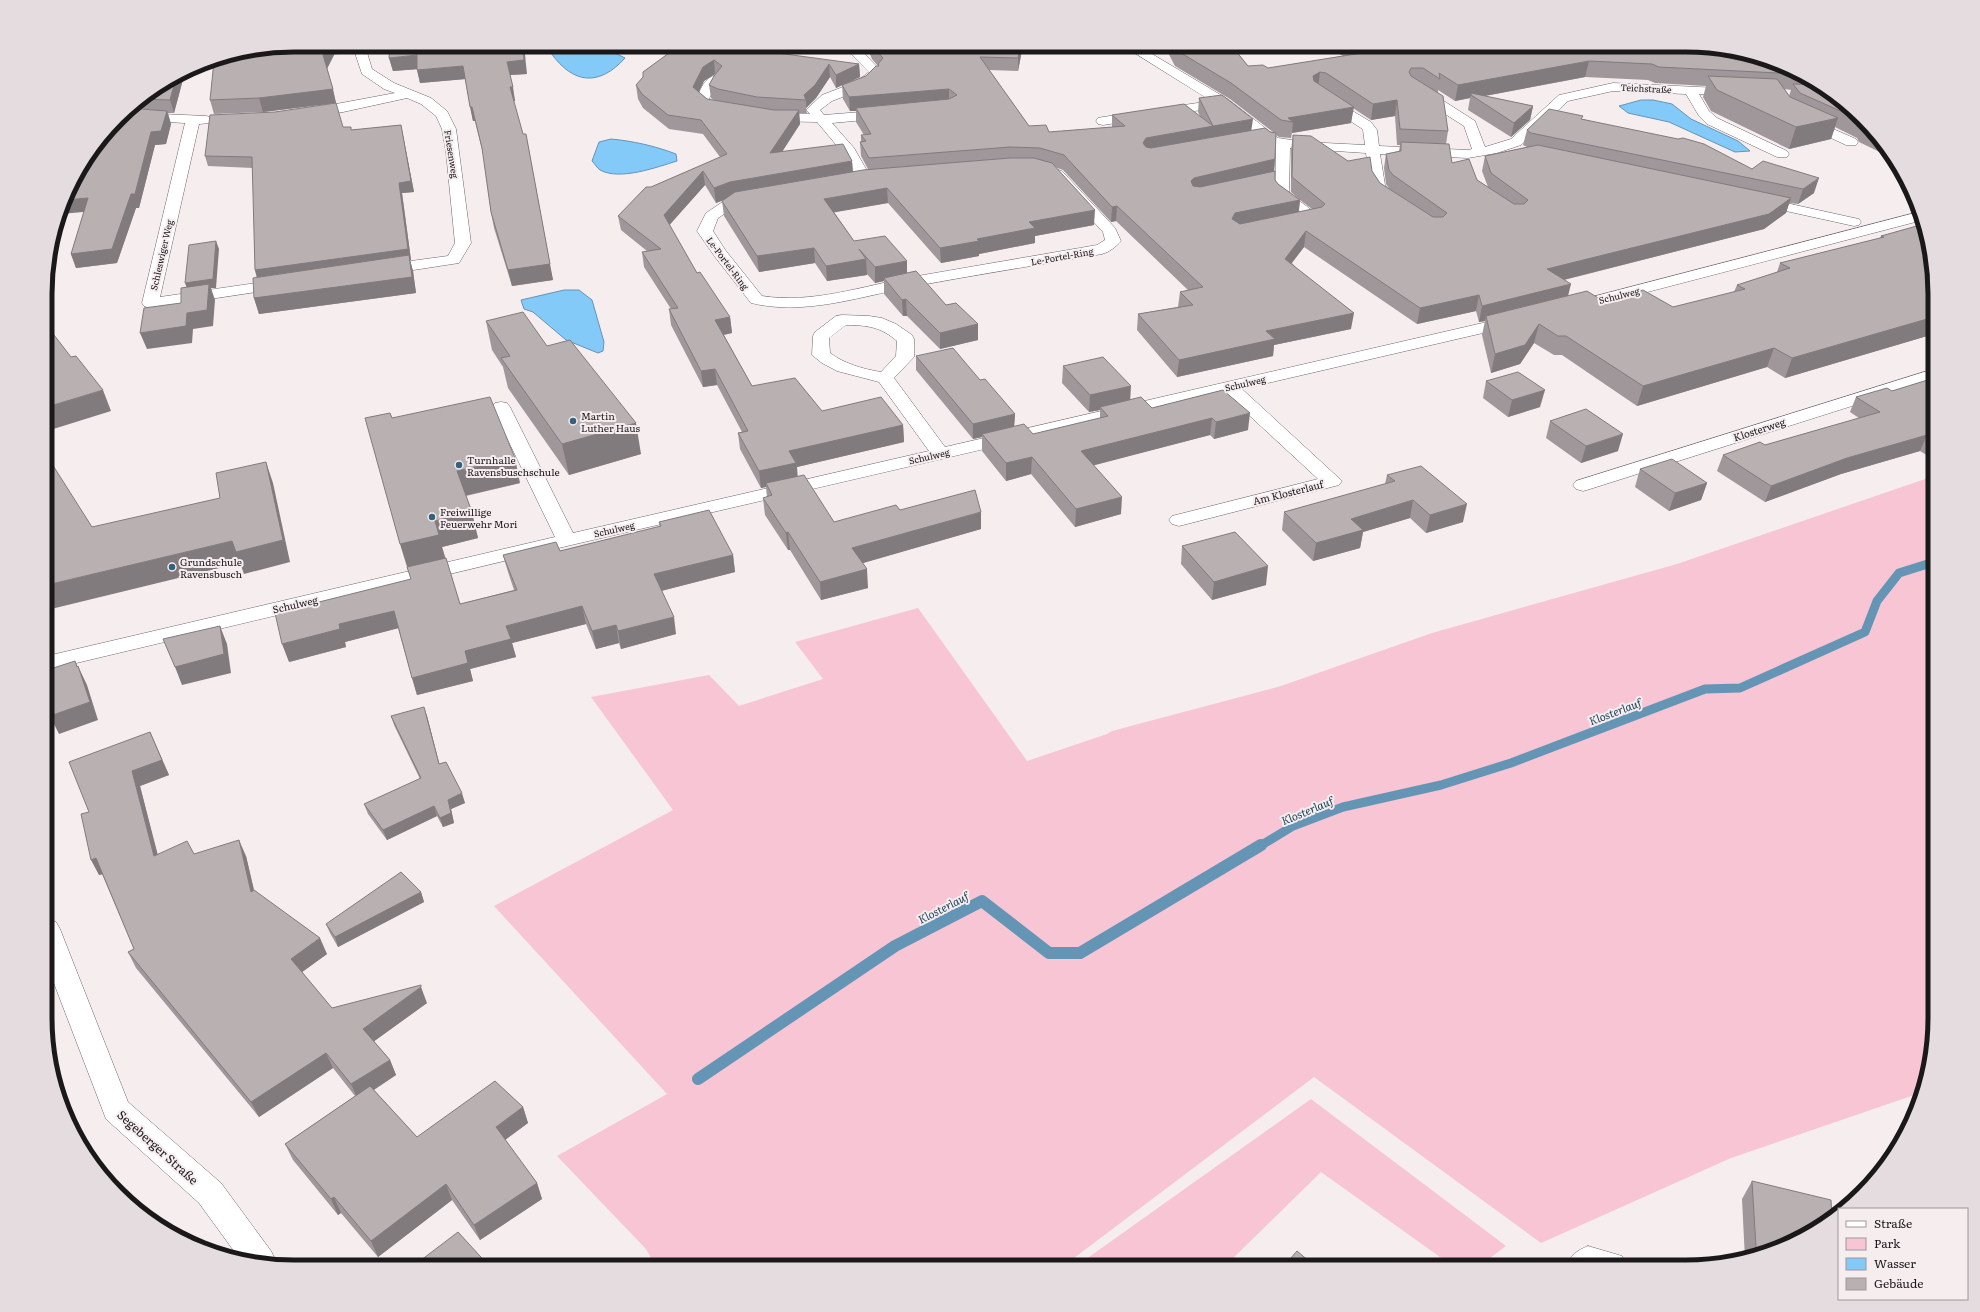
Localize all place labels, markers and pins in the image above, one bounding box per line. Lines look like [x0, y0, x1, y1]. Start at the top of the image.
place label: Martin Luther Haus [581, 408, 641, 435]
marker: Martin Luther Haus [568, 416, 578, 426]
place label: Turnhalle Ravensbuschschule [467, 452, 560, 479]
marker: Turnhalle Ravensbuschschule [454, 460, 464, 470]
place label: Freiwillige Feuerwehr Mori [440, 504, 518, 531]
marker: Freiwillige Feuerwehr Mori [427, 512, 437, 522]
place label: Grundschule Ravensbusch [180, 554, 242, 581]
marker: Grundschule Ravensbusch [167, 562, 177, 572]

